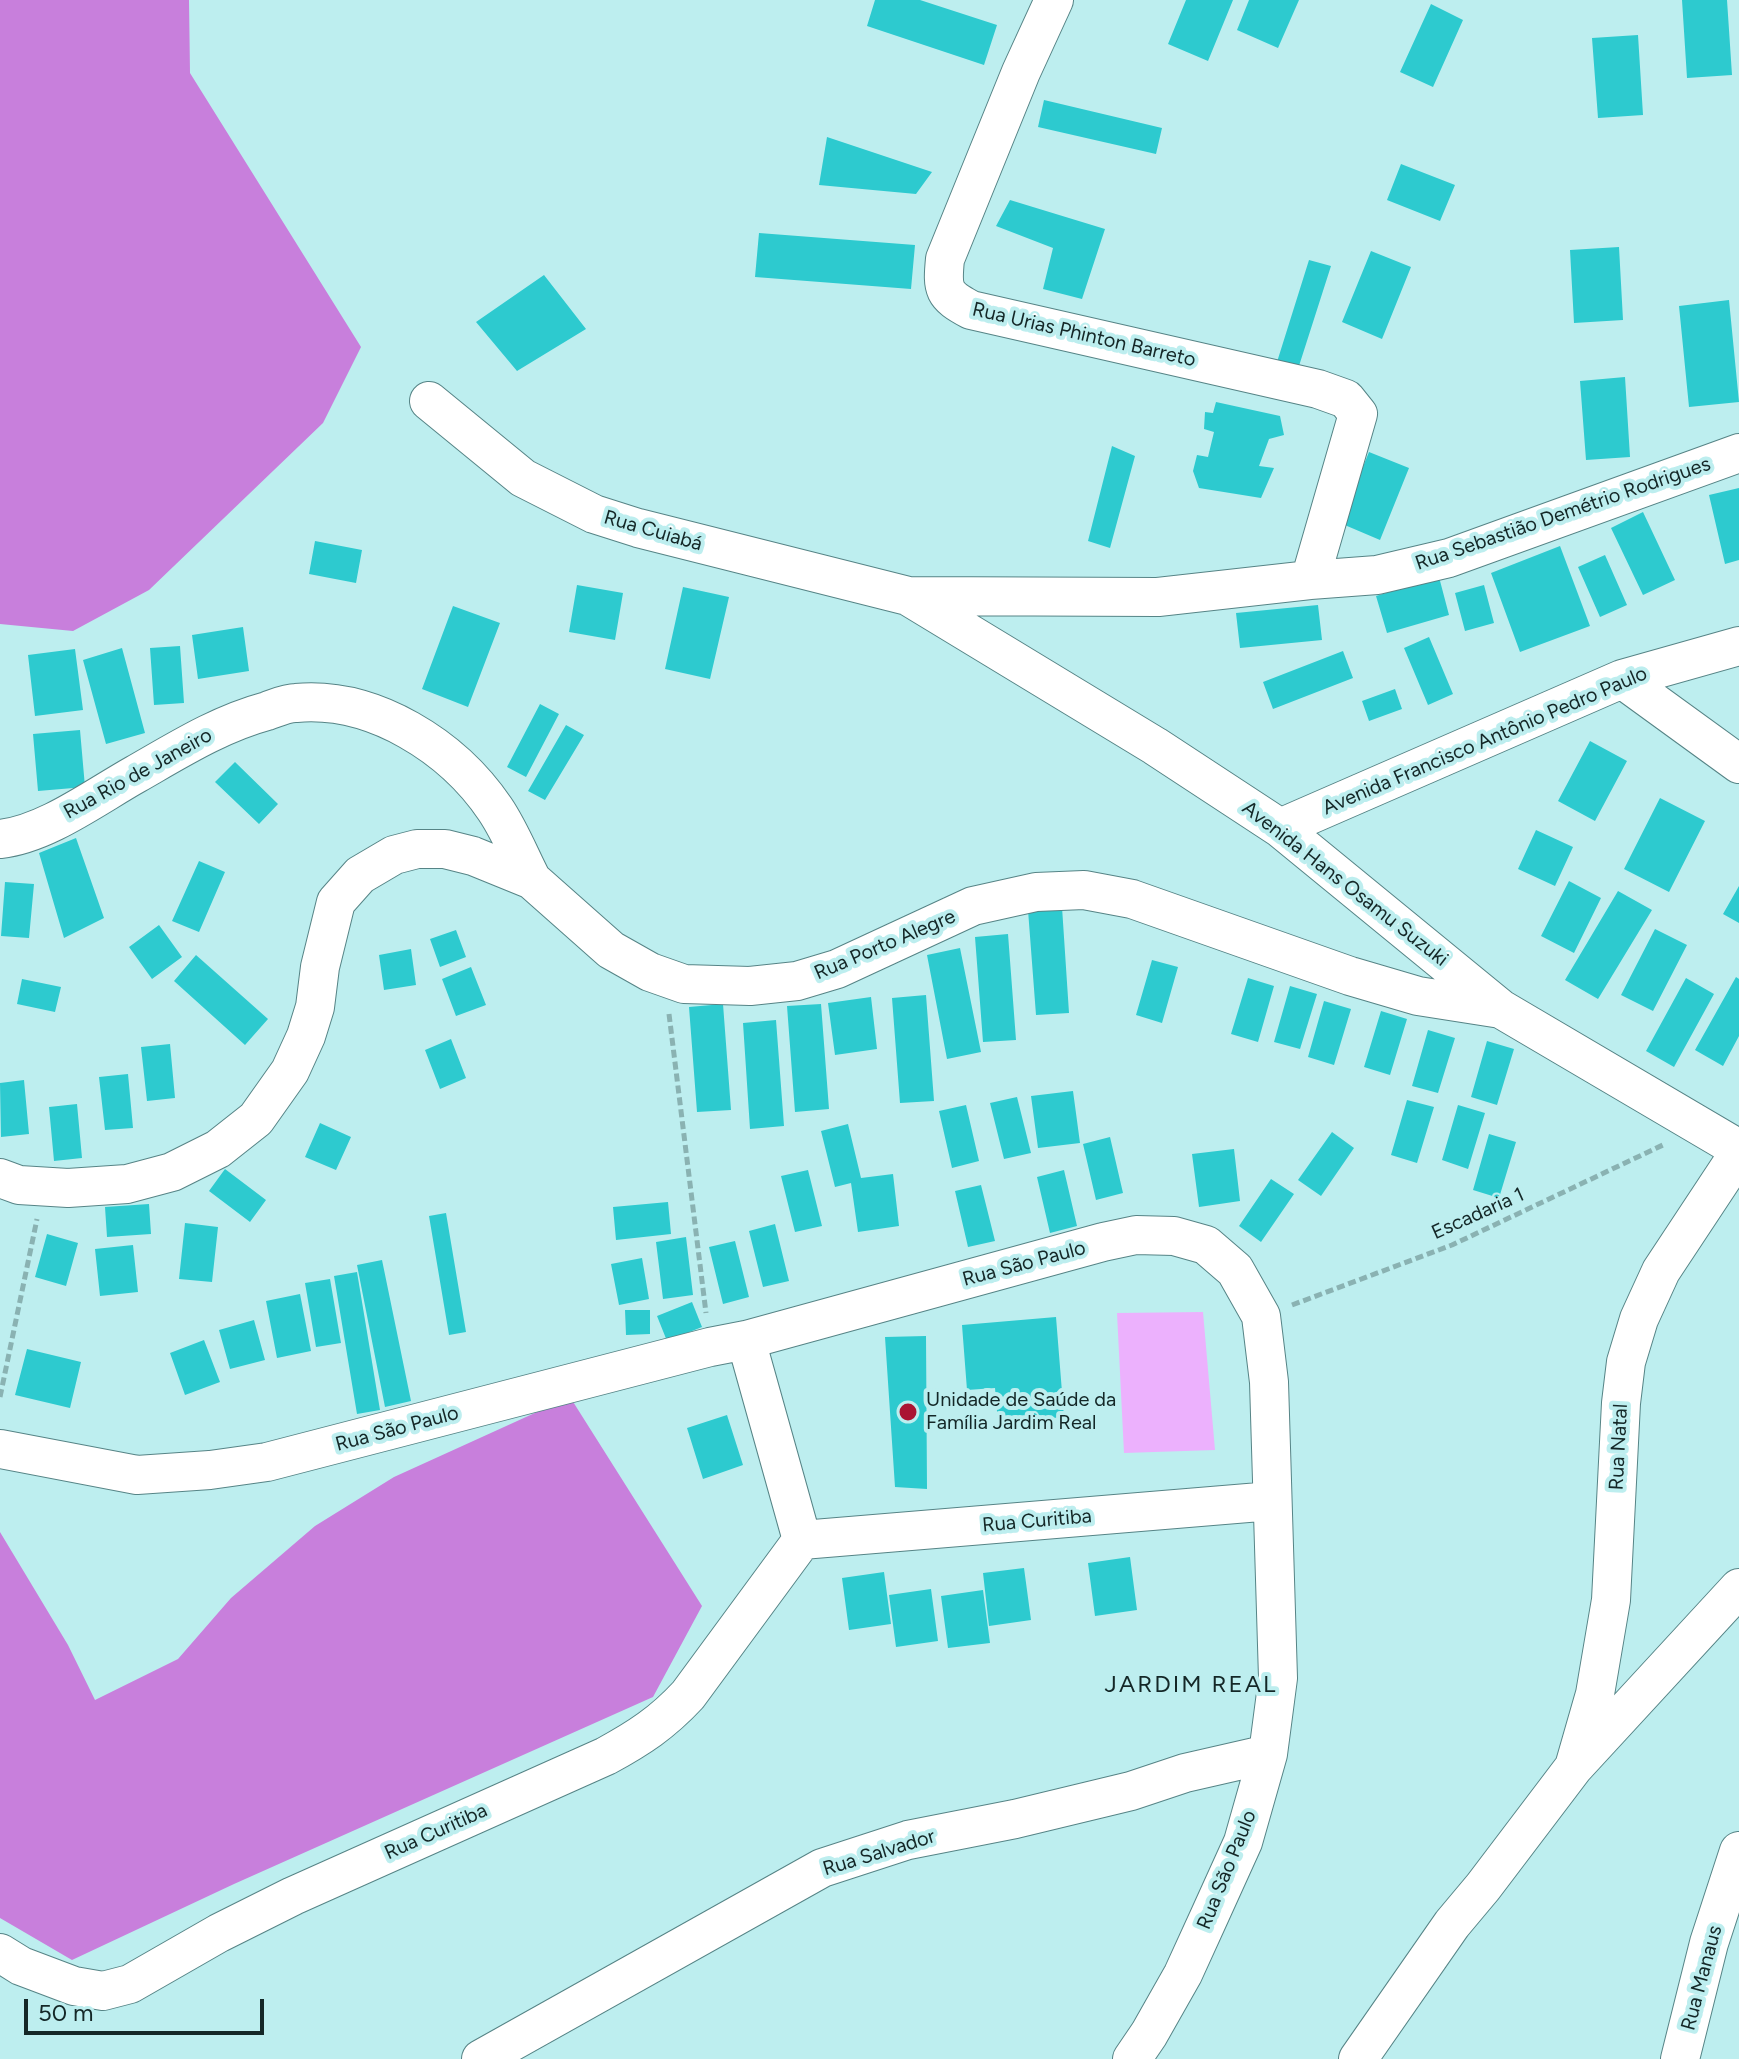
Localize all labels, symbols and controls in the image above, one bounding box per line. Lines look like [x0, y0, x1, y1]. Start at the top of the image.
street label: Rua Urias Phinton Barreto [970, 298, 1198, 372]
street label: Rua Sebastião Demétrio Rodrigues [1412, 452, 1714, 576]
street label: Rua Cuiabá [601, 506, 705, 556]
street label: Avenida Francisco Antônio Pedro Paulo [1319, 662, 1651, 820]
street label: Rua Rio de Janeiro [60, 723, 216, 825]
street label: Avenida Hans Osamu Suzuki [1237, 796, 1453, 972]
street label: Rua Porto Alegre [811, 904, 959, 986]
street label: Escadaria 1 [1428, 1183, 1528, 1245]
street label: Rua São Paulo [960, 1236, 1088, 1292]
place label: Unidade de Saúde da Família Jardim Real [926, 1388, 1116, 1435]
street label: Rua São Paulo [333, 1401, 461, 1457]
marker: Unidade de Saúde da Família Jardim Real [897, 1401, 919, 1423]
street label: Rua Natal [1605, 1403, 1633, 1491]
street label: Rua Curitiba [981, 1504, 1093, 1538]
district label: JARDIM REAL [1105, 1671, 1277, 1699]
street label: Rua Curitiba [381, 1799, 491, 1865]
street label: Rua São Paulo [1192, 1807, 1262, 1933]
street label: Rua Salvador [820, 1825, 938, 1881]
street label: Rua Manaus [1676, 1923, 1728, 2033]
scale bar [28, 1983, 268, 2033]
text: 50 m [38, 1998, 94, 2027]

